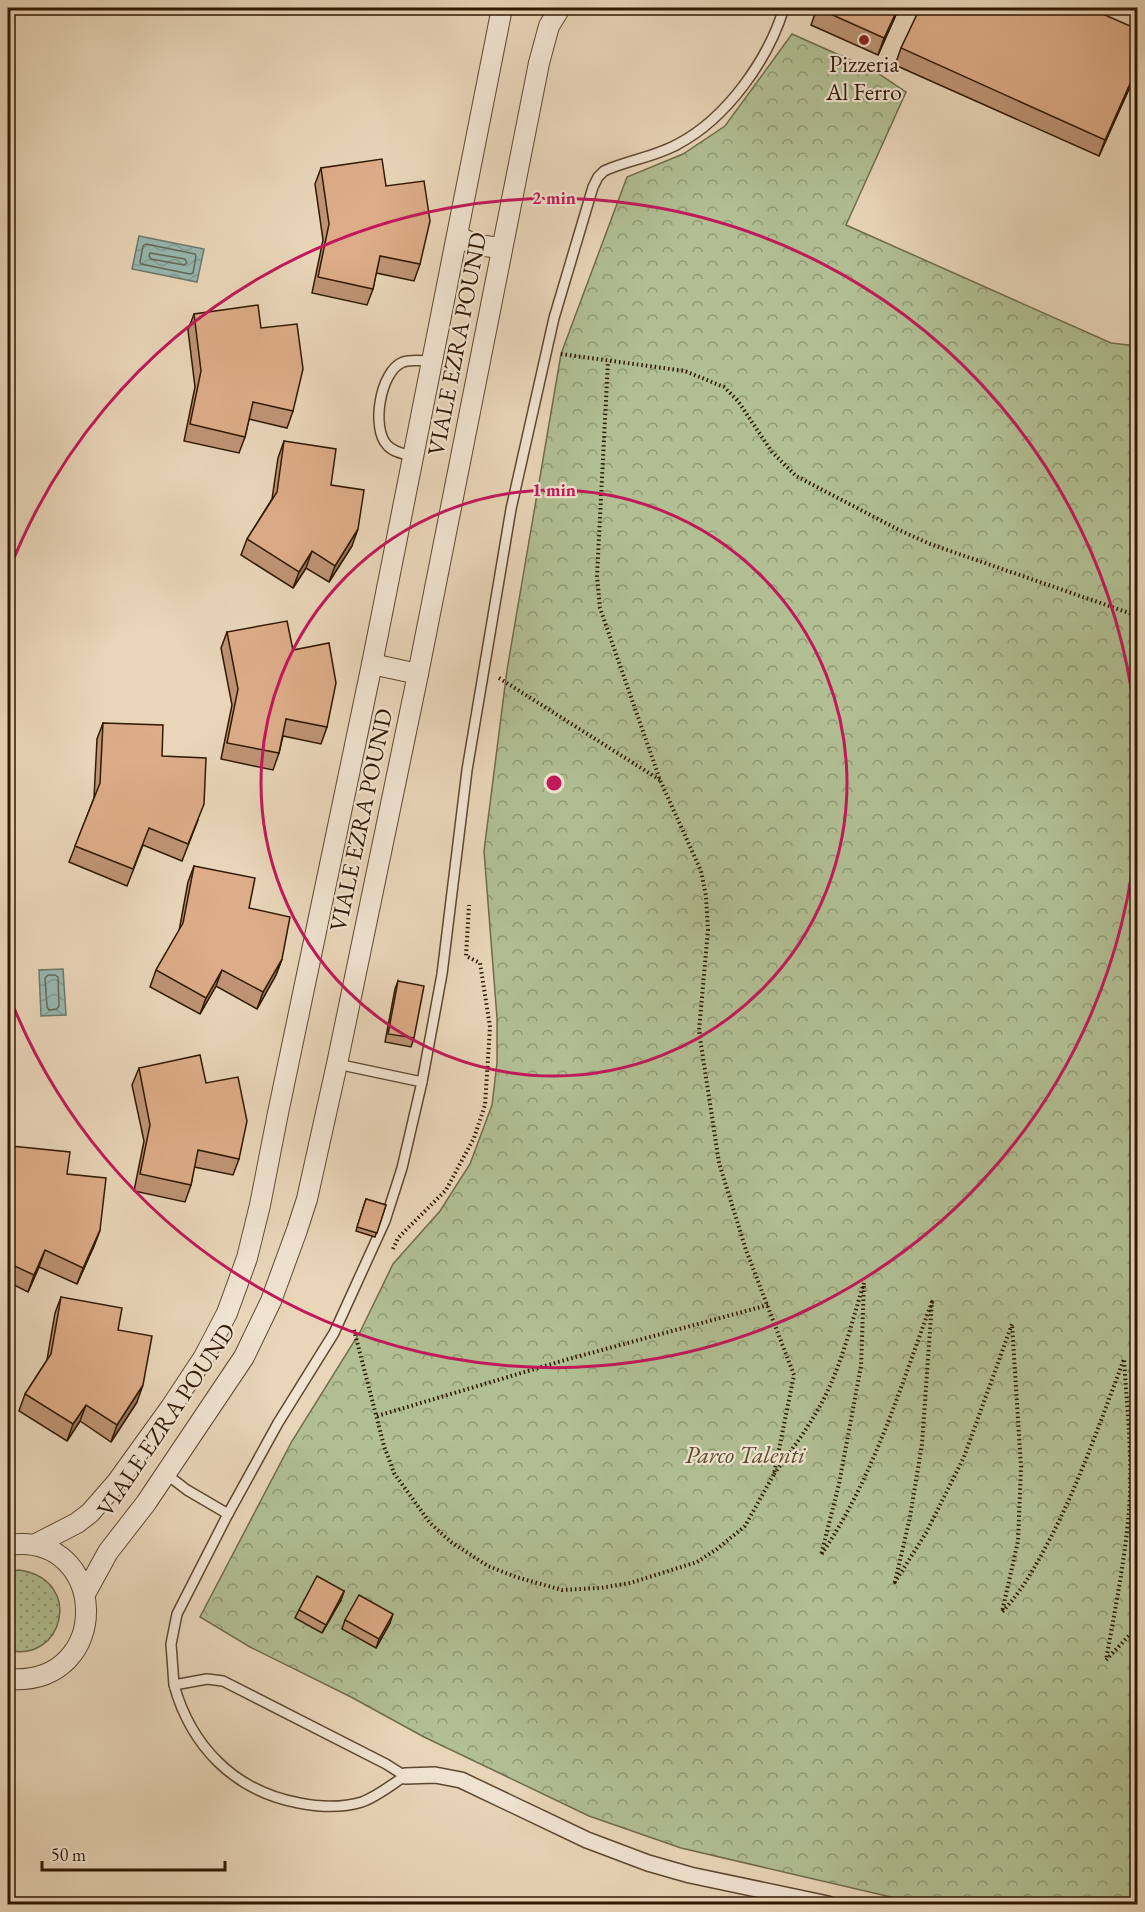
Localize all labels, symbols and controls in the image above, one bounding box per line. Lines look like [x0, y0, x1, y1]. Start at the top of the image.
marker: Pizzeria Al Ferro [857, 33, 871, 47]
place label: Pizzeria Al Ferro [825, 48, 902, 107]
text: 2 min [532, 186, 576, 209]
street label: VIALE EZRA POUND [420, 229, 493, 458]
text: 1 min [532, 478, 576, 501]
street label: VIALE EZRA POUND [322, 706, 399, 934]
centre of rings [544, 773, 564, 793]
street label: VIALE EZRA POUND [89, 1317, 242, 1523]
park label: Parco Talenti [685, 1439, 806, 1470]
scale bar [42, 1834, 225, 1872]
text: 50 m [51, 1843, 86, 1866]

